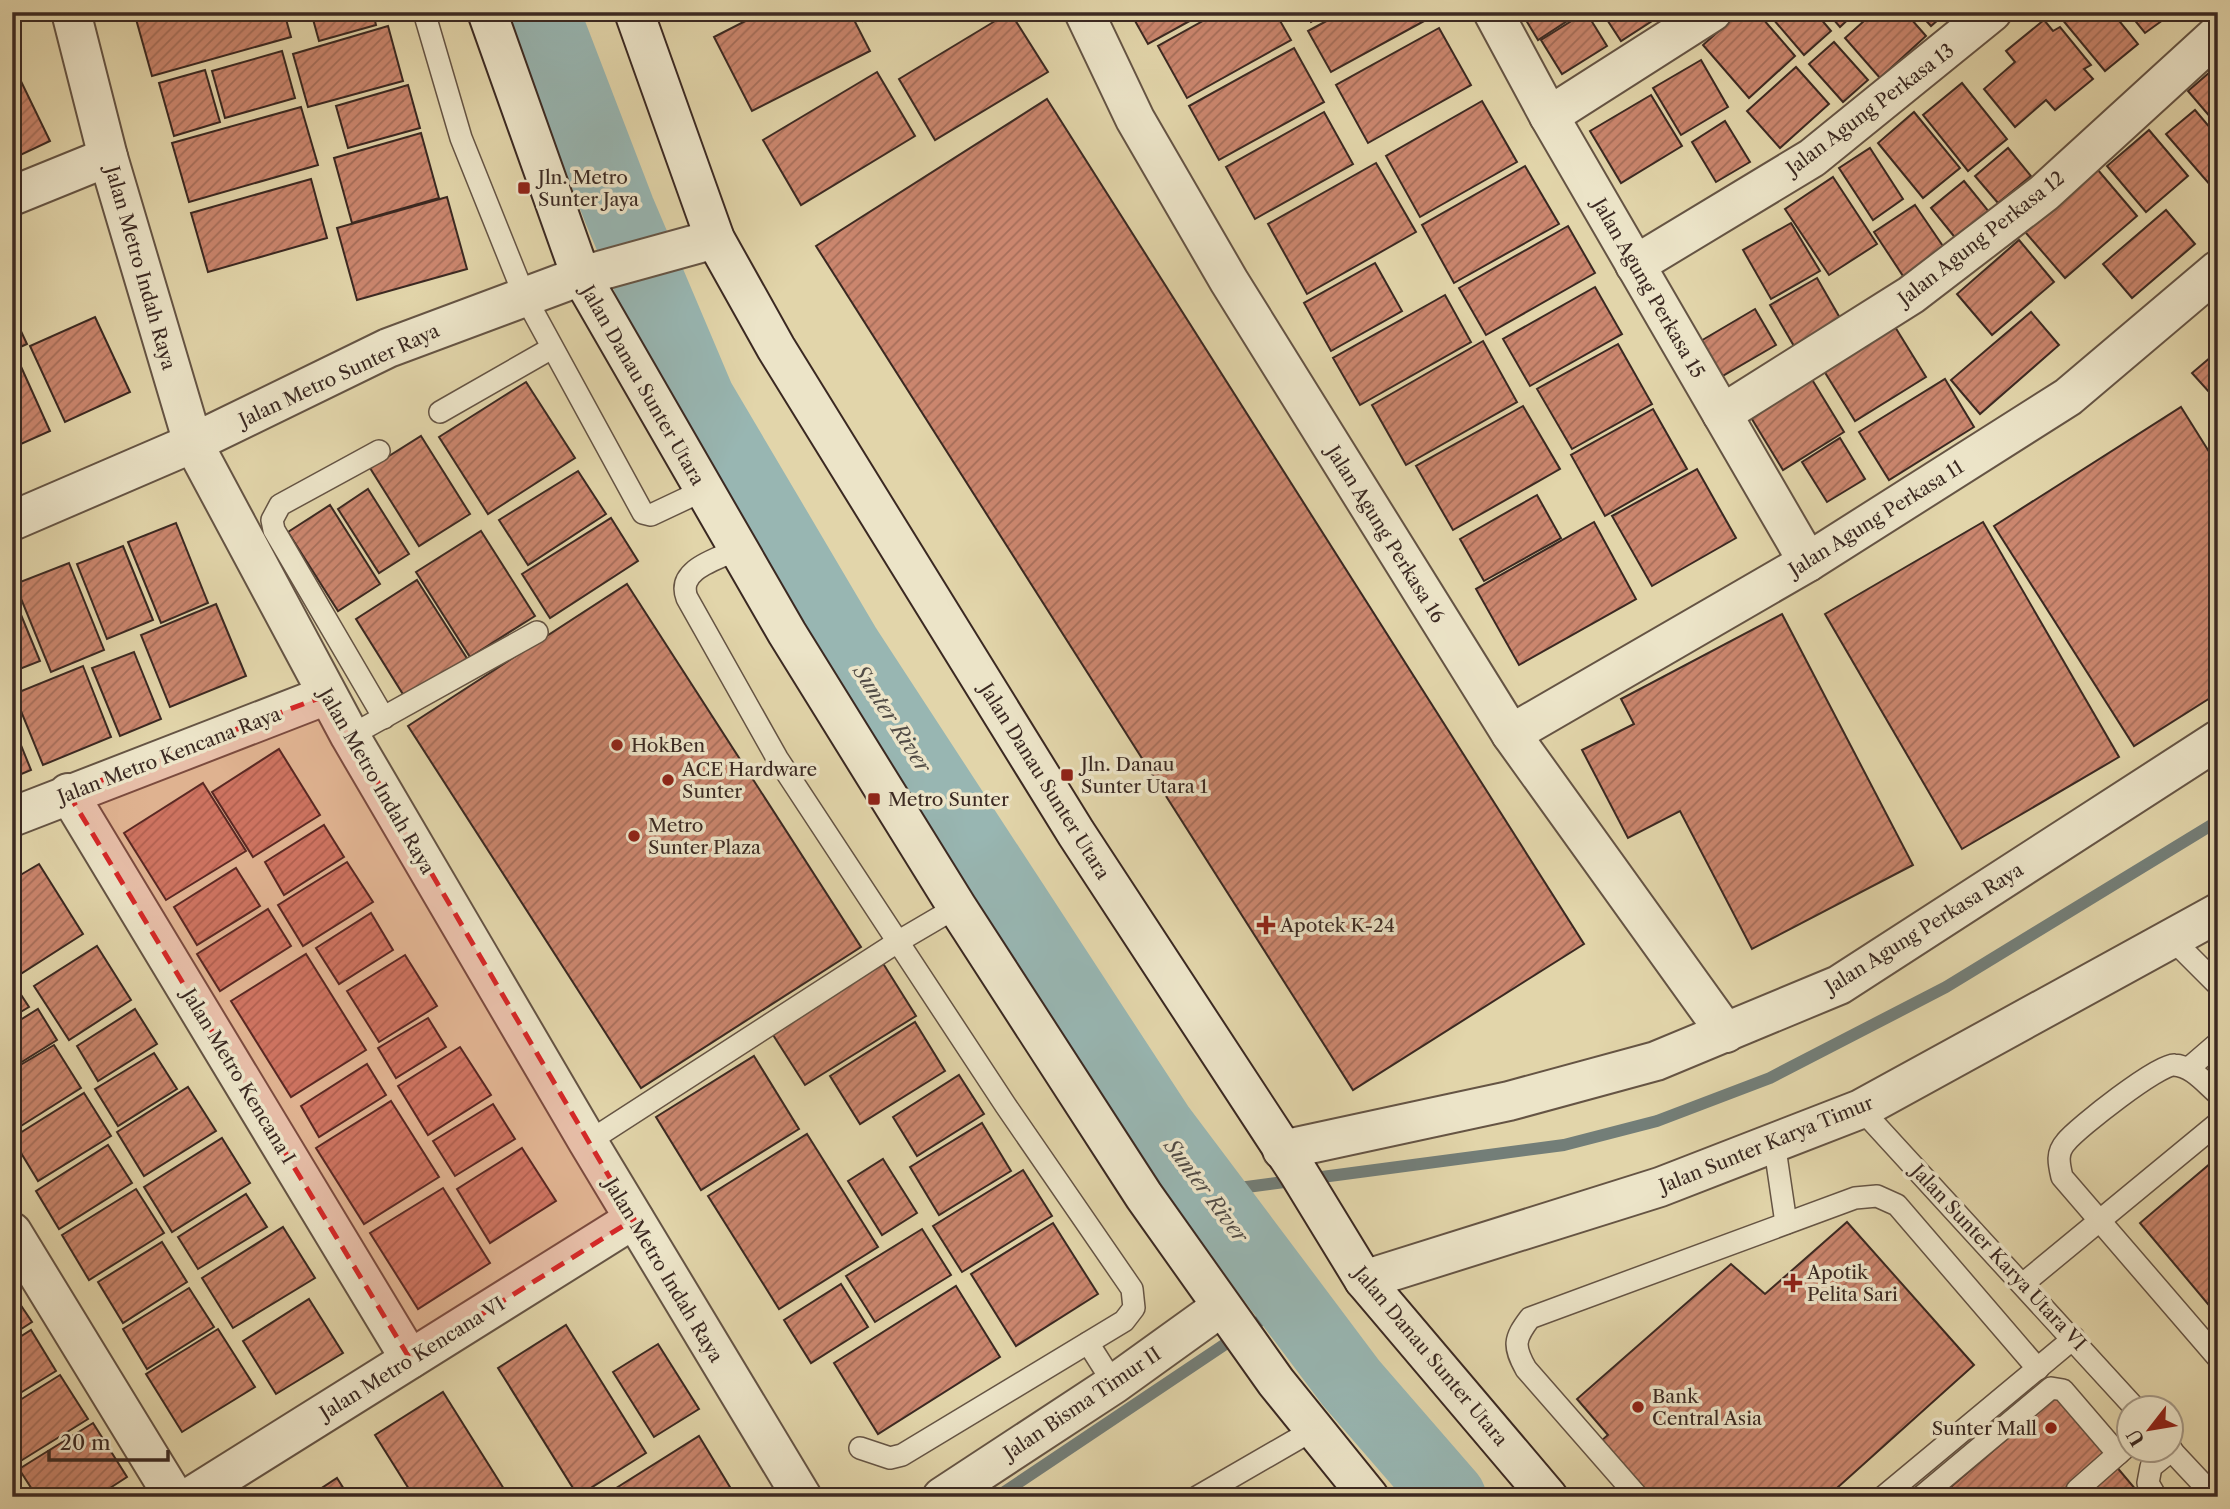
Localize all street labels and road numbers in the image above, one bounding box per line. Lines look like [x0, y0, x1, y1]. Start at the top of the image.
street label: Jalan Agung Perkasa 13 [1780, 39, 1959, 182]
street label: Jalan Metro Indah Raya [100, 161, 181, 373]
street label: Jalan Agung Perkasa 12 [1891, 166, 2069, 312]
street label: Jalan Agung Perkasa 15 [1586, 192, 1709, 382]
street label: Jalan Danau Sunter Utara [574, 279, 709, 489]
street label: Jalan Metro Sunter Raya [233, 319, 443, 433]
street label: Jalan Agung Perkasa 16 [1320, 439, 1450, 627]
street label: Jalan Agung Perkasa 11 [1782, 455, 1968, 583]
street label: Jalan Danau Sunter Utara [973, 676, 1115, 884]
street label: Jalan Metro Indah Raya [312, 682, 439, 878]
street label: Jalan Metro Kencana Raya [52, 702, 284, 810]
street label: Jalan Agung Perkasa Raya [1819, 858, 2027, 1000]
street label: Jalan Metro Kencana I [176, 982, 300, 1168]
street label: Jalan Sunter Karya Timur [1653, 1091, 1876, 1199]
street label: Jalan Sunter Karya Utara VI [1904, 1157, 2091, 1355]
street label: Jalan Metro Indah Raya [598, 1171, 728, 1367]
street label: Jalan Danau Sunter Utara [1347, 1260, 1512, 1451]
street label: Jalan Metro Kencana VI [313, 1292, 509, 1426]
street label: Jalan Bisma Timur II [997, 1342, 1165, 1466]

